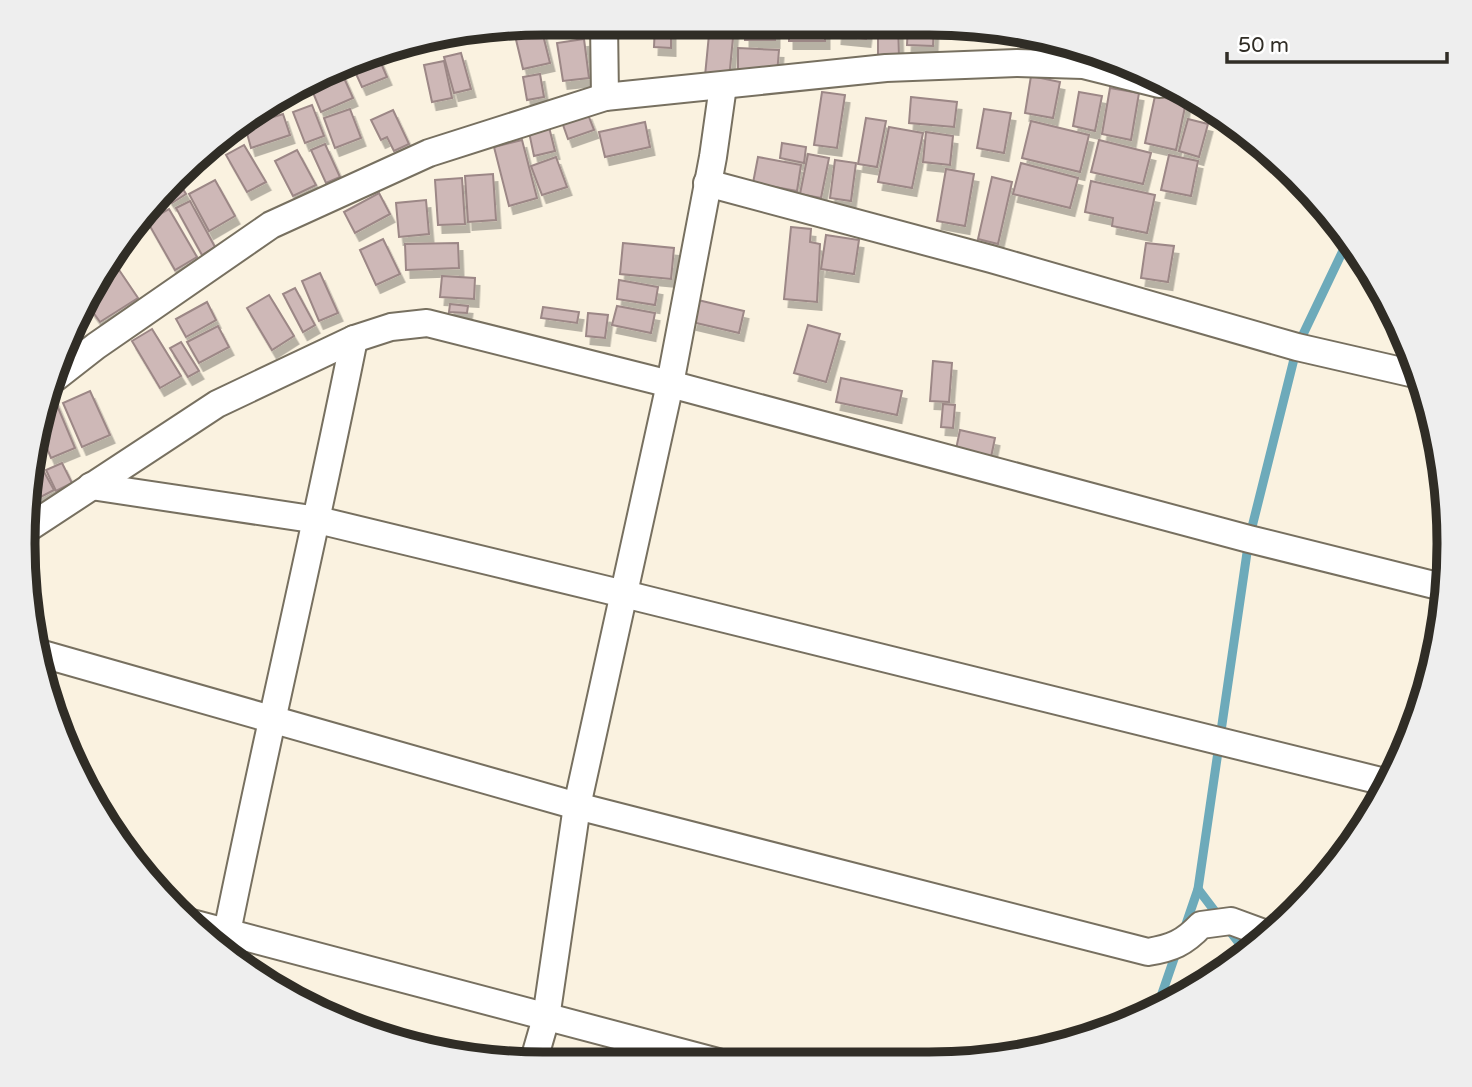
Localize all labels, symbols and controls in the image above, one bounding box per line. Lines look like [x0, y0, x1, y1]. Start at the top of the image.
scale bar [1227, 21, 1448, 65]
text: 50 m [1238, 33, 1289, 58]

